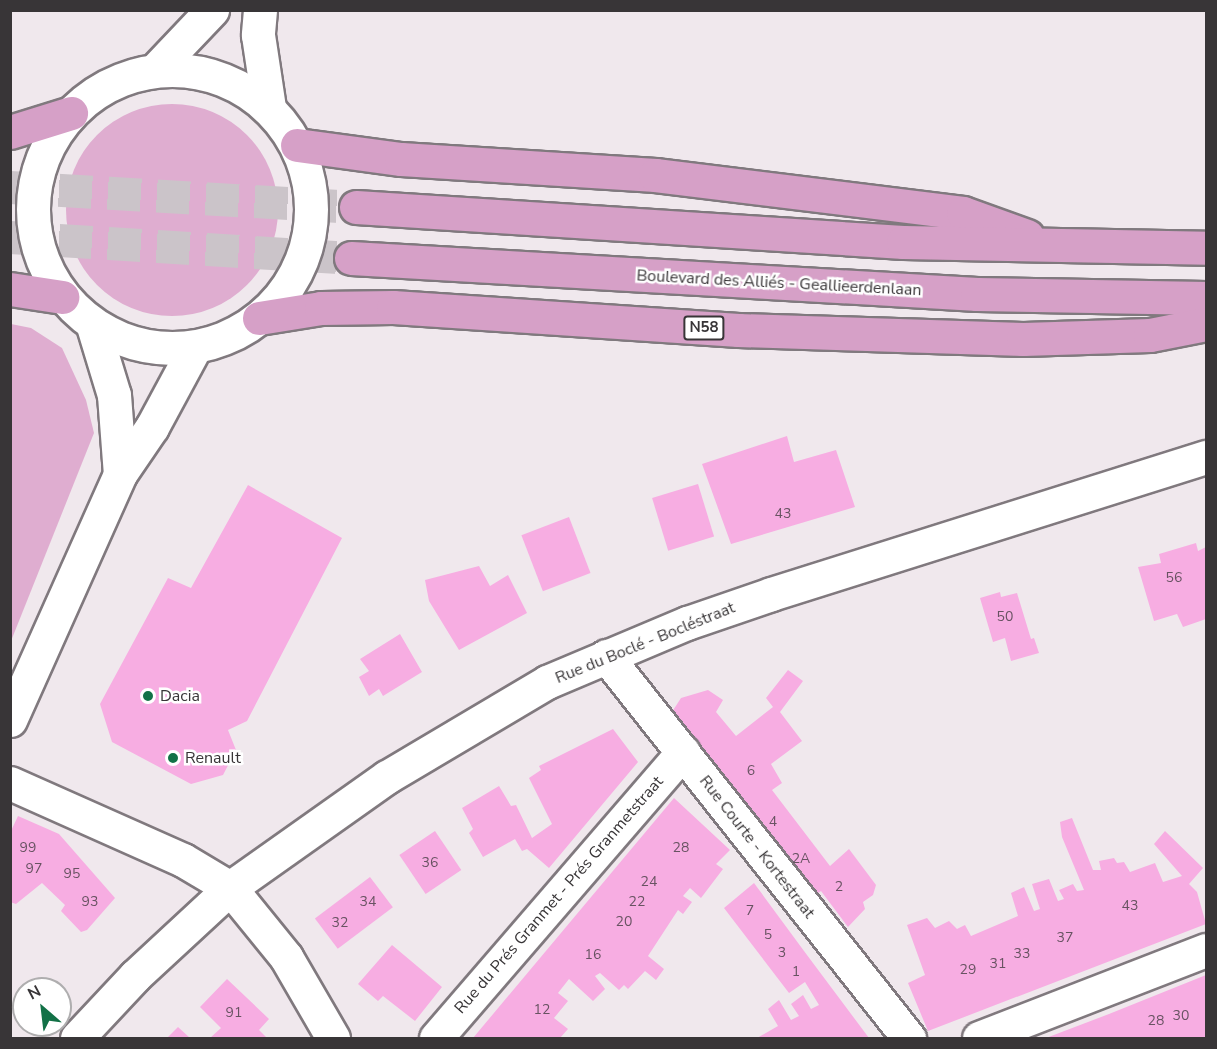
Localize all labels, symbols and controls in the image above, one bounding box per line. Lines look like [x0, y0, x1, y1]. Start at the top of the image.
street label: Boulevard des Alliés - Geallieerdenlaan [636, 266, 922, 300]
road number: N58 [683, 316, 725, 340]
house number: 43 [775, 506, 791, 522]
house number: 56 [1166, 570, 1182, 586]
street label: Rue du Boclé - Bocléstraat [553, 598, 737, 688]
house number: 50 [997, 609, 1013, 625]
place label: Dacia [160, 686, 200, 706]
marker: Dacia [141, 689, 155, 703]
place label: Renault [185, 748, 241, 768]
marker: Renault [166, 751, 180, 765]
house number: 6 [747, 763, 755, 779]
street label: Rue du Prés Granmet - Prés Granmetstraat [451, 772, 667, 1018]
street label: Rue Courte - Kortestraat [695, 772, 819, 922]
house number: 4 [769, 814, 777, 830]
house number: 99 [20, 840, 36, 856]
house number: 28 [673, 840, 689, 856]
house number: 2A [792, 851, 810, 867]
house number: 36 [422, 855, 438, 871]
house number: 97 [26, 861, 42, 877]
house number: 95 [64, 866, 80, 882]
house number: 24 [641, 874, 657, 890]
house number: 2 [835, 879, 843, 895]
house number: 93 [82, 894, 98, 910]
house number: 34 [360, 894, 376, 910]
house number: 22 [629, 894, 645, 910]
house number: 43 [1122, 898, 1138, 914]
house number: 7 [746, 903, 754, 919]
house number: 20 [616, 914, 632, 930]
house number: 32 [332, 915, 348, 931]
house number: 5 [764, 927, 772, 943]
house number: 37 [1057, 930, 1073, 946]
house number: 3 [778, 945, 786, 961]
house number: 33 [1014, 946, 1030, 962]
house number: 16 [585, 947, 601, 963]
house number: 31 [990, 956, 1006, 972]
house number: 29 [960, 962, 976, 978]
house number: 1 [792, 964, 800, 980]
north arrow [12, 977, 72, 1037]
text: N [24, 980, 45, 1005]
house number: 12 [534, 1002, 550, 1018]
house number: 91 [226, 1005, 242, 1021]
house number: 30 [1173, 1008, 1189, 1024]
house number: 28 [1148, 1013, 1164, 1029]

